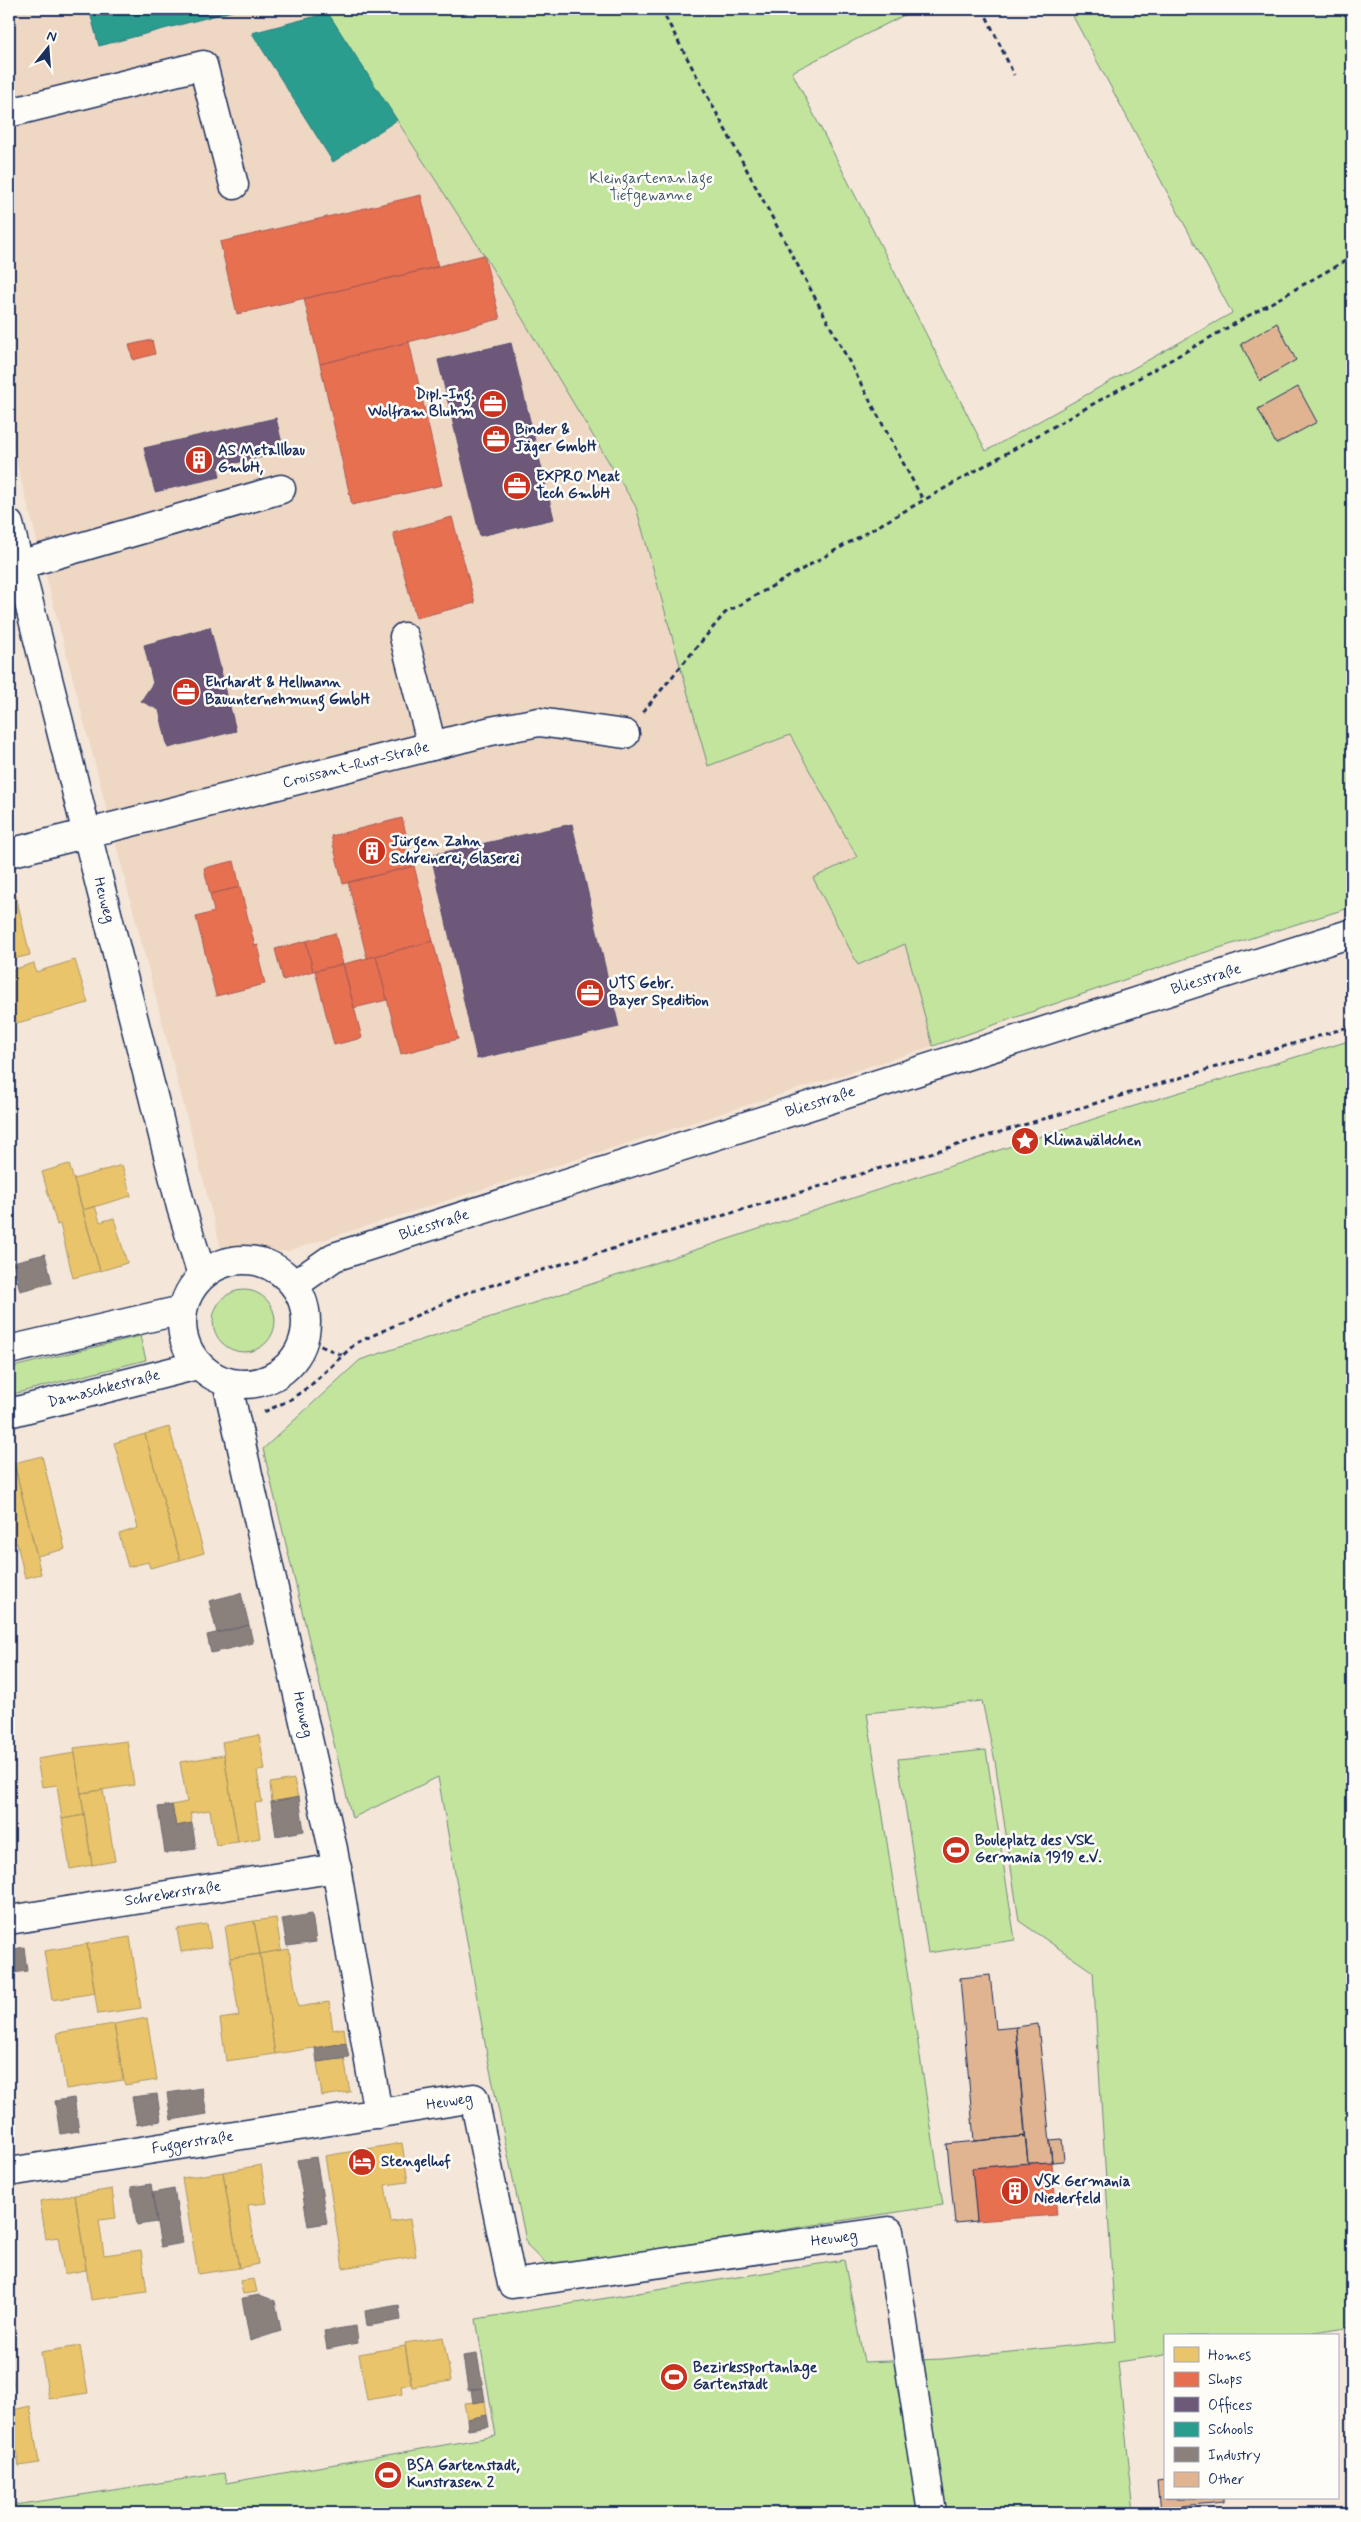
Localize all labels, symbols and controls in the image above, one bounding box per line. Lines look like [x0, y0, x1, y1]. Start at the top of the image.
north arrow [22, 22, 72, 72]
text: N [44, 27, 59, 46]
park label: Kleingartenanlage Tiefgewanne [589, 169, 713, 207]
place label: Dipl.-Ing. Wolfram Bluhm [367, 385, 474, 422]
office icon: Dipl.-Ing. Wolfram Bluhm [478, 389, 508, 419]
place label: Binder & Jäger GmbH [515, 420, 597, 458]
office icon: Binder & Jäger GmbH [481, 424, 511, 454]
place label: AS Metallbau GmbH, [218, 441, 305, 478]
building icon: AS Metallbau GmbH, [184, 445, 214, 475]
place label: EXPRO Meat Tech GmbH [536, 467, 620, 504]
office icon: EXPRO Meat Tech GmbH [502, 471, 532, 501]
place label: Ehrhardt & Hellmann Bauunternehmung GmbH [205, 673, 370, 712]
office icon: Ehrhardt & Hellmann Bauunternehmung GmbH [171, 677, 201, 707]
street label: Croissant-Rust-Straße [281, 737, 431, 793]
place label: Jürgen Zahn Schreinerei, Glaserei [391, 832, 520, 869]
building icon: Jürgen Zahn Schreinerei, Glaserei [357, 836, 387, 866]
street label: Heuweg [88, 875, 119, 926]
street label: Bliesstraße [1169, 959, 1244, 1000]
place label: UTS Gebr. Bayer Spedition [609, 974, 709, 1011]
office icon: UTS Gebr. Bayer Spedition [575, 978, 605, 1008]
street label: Bliesstraße [783, 1082, 858, 1123]
place icon: Klimawäldchen [1010, 1126, 1040, 1156]
place label: Klimawäldchen [1044, 1131, 1142, 1151]
street label: Bliesstraße [397, 1205, 472, 1246]
street label: Damaschkestraße [46, 1365, 162, 1413]
street label: Heuweg [288, 1690, 317, 1740]
place label: Bouleplatz des VSK Germania 1919 e.V. [975, 1831, 1102, 1868]
sports icon: Bouleplatz des VSK Germania 1919 e.V. [941, 1835, 971, 1865]
street label: Schreberstraße [123, 1877, 223, 1911]
street label: Heuweg [425, 2088, 474, 2115]
street label: Fuggerstraße [150, 2126, 235, 2159]
hotel icon: Stengelhof [347, 2147, 377, 2177]
place label: Stengelhof [381, 2152, 451, 2173]
place label: VSK Germania Niederfeld [1034, 2172, 1131, 2209]
building icon: VSK Germania Niederfeld [1000, 2176, 1030, 2206]
street label: Heuweg [810, 2226, 859, 2252]
legend [1164, 2334, 1338, 2500]
text: Homes [1208, 2346, 1251, 2366]
place label: Bezirkssportanlage Gartenstadt [693, 2358, 818, 2395]
sports icon: Bezirkssportanlage Gartenstadt [659, 2362, 689, 2392]
text: Shops [1208, 2370, 1243, 2390]
text: Offices [1208, 2396, 1252, 2416]
text: Schools [1208, 2420, 1254, 2440]
text: Industry [1208, 2446, 1261, 2466]
place label: BSA Gartenstadt, Kunstrasen 2 [407, 2456, 520, 2493]
sports icon: BSA Gartenstadt, Kunstrasen 2 [373, 2460, 403, 2490]
text: Other [1208, 2470, 1244, 2490]

